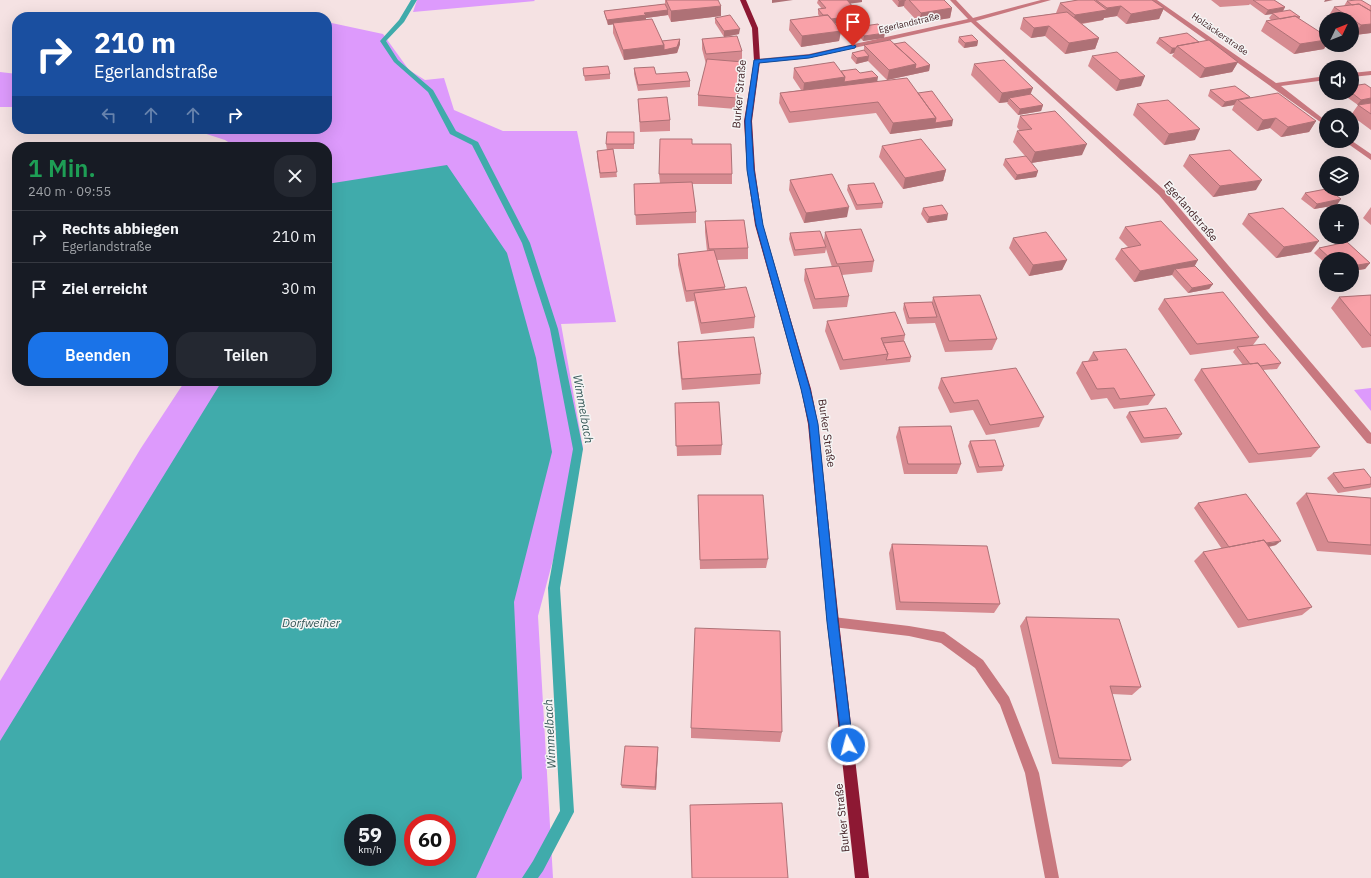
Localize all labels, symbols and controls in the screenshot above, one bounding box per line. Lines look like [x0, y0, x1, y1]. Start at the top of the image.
pin [836, 5, 870, 46]
street label: Egerlandstraße [877, 10, 940, 35]
street label: Holzäckerstraße [1190, 10, 1251, 57]
icon: arrive [842, 11, 864, 33]
north arrow [1319, 12, 1359, 52]
map controls [1319, 12, 1359, 292]
text: 210 m [94, 24, 176, 61]
icon: right [28, 28, 80, 80]
street label: Burker Straße [729, 59, 749, 129]
text: Egerlandstraße [94, 60, 218, 83]
button: sound [1319, 60, 1359, 100]
icon: left [98, 104, 120, 126]
icon: ahead [140, 104, 162, 126]
icon: ahead [182, 104, 204, 126]
icon: right [224, 104, 246, 126]
button: search [1319, 108, 1359, 148]
text: 1 Min. [28, 152, 96, 184]
button: close [274, 155, 316, 197]
button: layers [1319, 156, 1359, 196]
street label: Egerlandstraße [1161, 178, 1221, 244]
text: 240 m · 09:55 [28, 183, 111, 200]
button: + [1319, 204, 1359, 244]
text: Rechts abbiegen [62, 219, 179, 238]
icon: right [28, 226, 50, 248]
text: 210 m [272, 227, 316, 246]
text: Egerlandstraße [62, 238, 152, 255]
button: − [1319, 252, 1359, 292]
icon: arrive [28, 278, 50, 300]
text: Ziel erreicht [62, 279, 148, 298]
text: 30 m [281, 279, 316, 298]
button: Beenden [28, 332, 168, 378]
button: Teilen [176, 332, 316, 378]
water label: Wimmelbach [570, 373, 597, 445]
street label: Burker Straße [815, 398, 839, 468]
water label: Dorfweiher [282, 615, 341, 630]
water label: Wimmelbach [540, 699, 559, 769]
position arrow [827, 724, 869, 766]
street label: Burker Straße [831, 783, 853, 853]
speed limit sign: 60 [404, 814, 456, 866]
text: 59 [358, 821, 382, 848]
text: km/h [358, 843, 382, 856]

